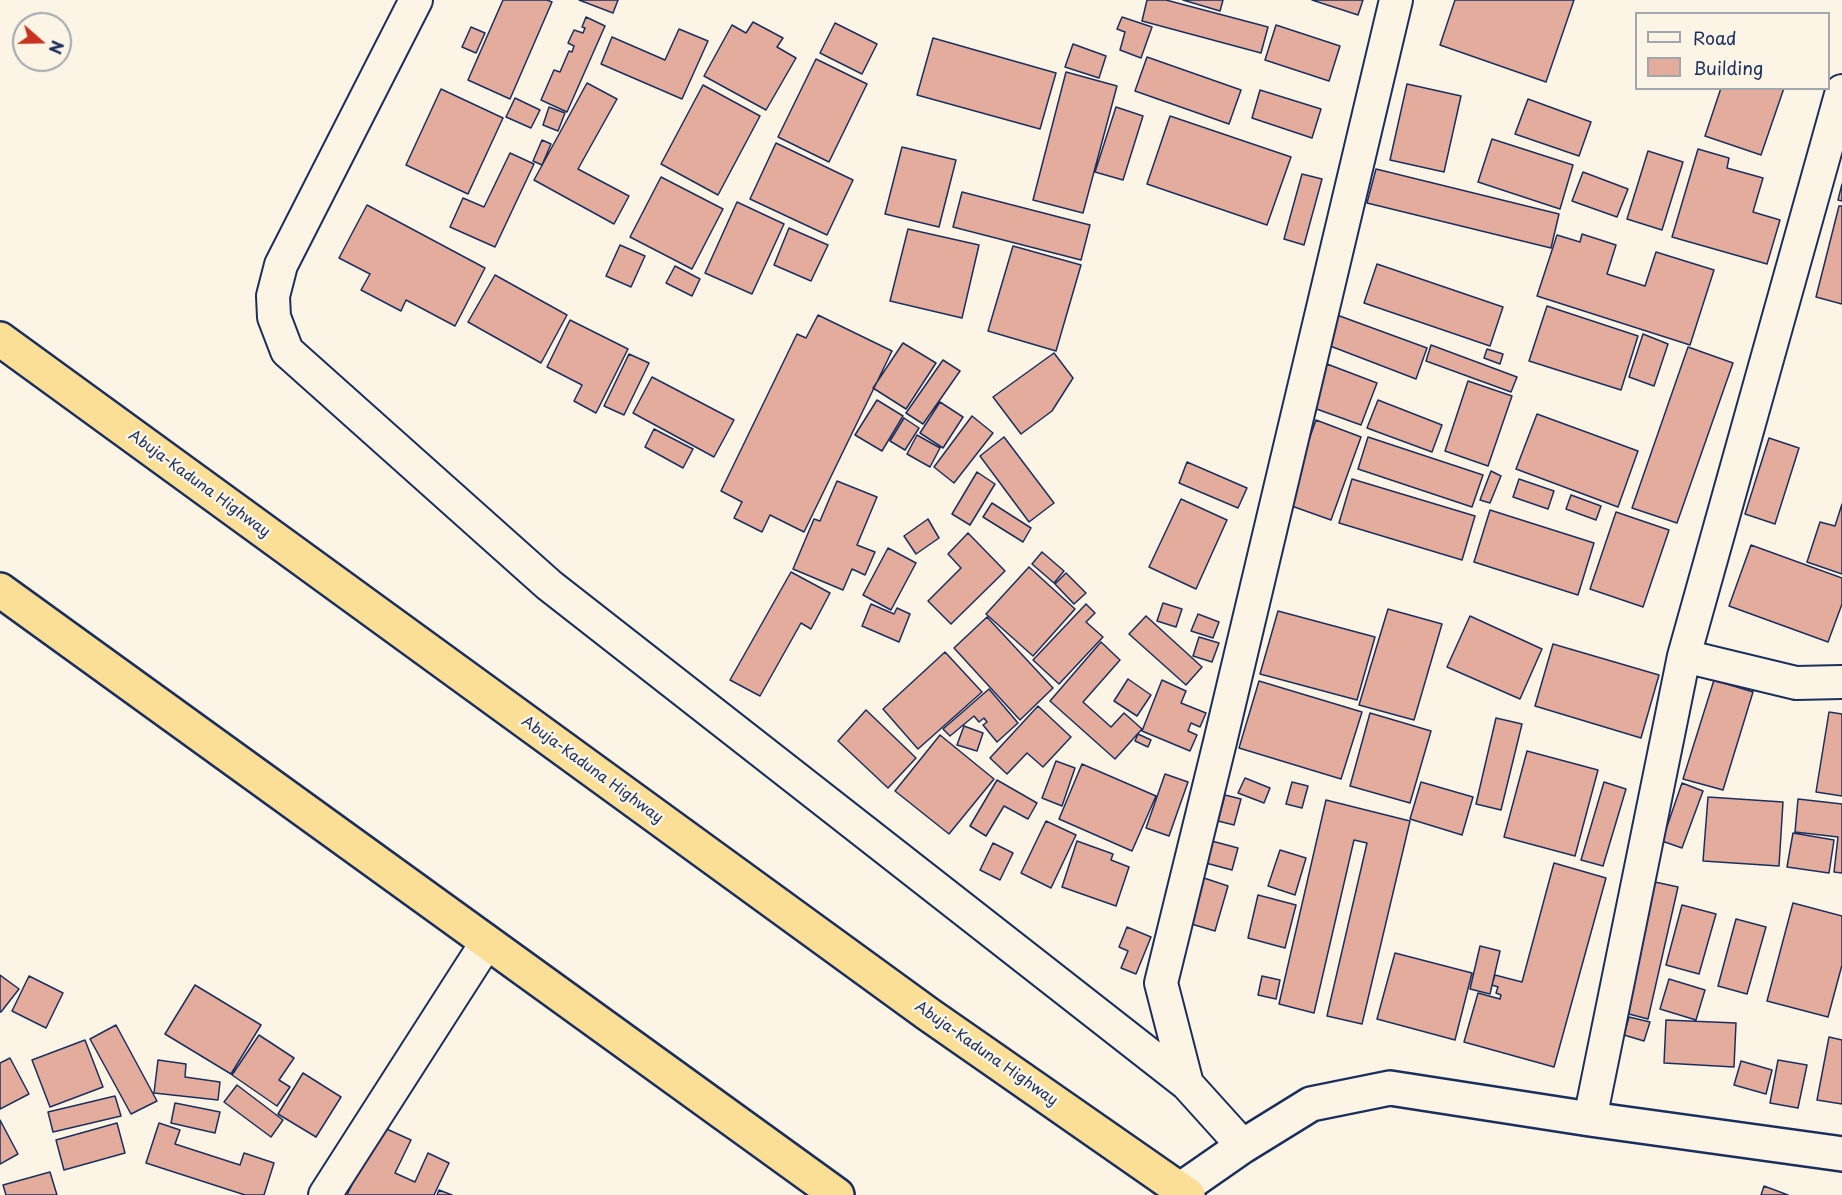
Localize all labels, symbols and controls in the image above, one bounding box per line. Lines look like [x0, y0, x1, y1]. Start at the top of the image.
north arrow [12, 12, 72, 72]
legend [1635, 12, 1830, 90]
text: Road [1693, 24, 1737, 51]
text: N [44, 37, 70, 58]
text: Building [1693, 54, 1763, 81]
street label: Abuja-Kaduna Highway [125, 427, 273, 541]
street label: Abuja-Kaduna Highway [518, 713, 666, 827]
street label: Abuja-Kaduna Highway [911, 998, 1061, 1110]

